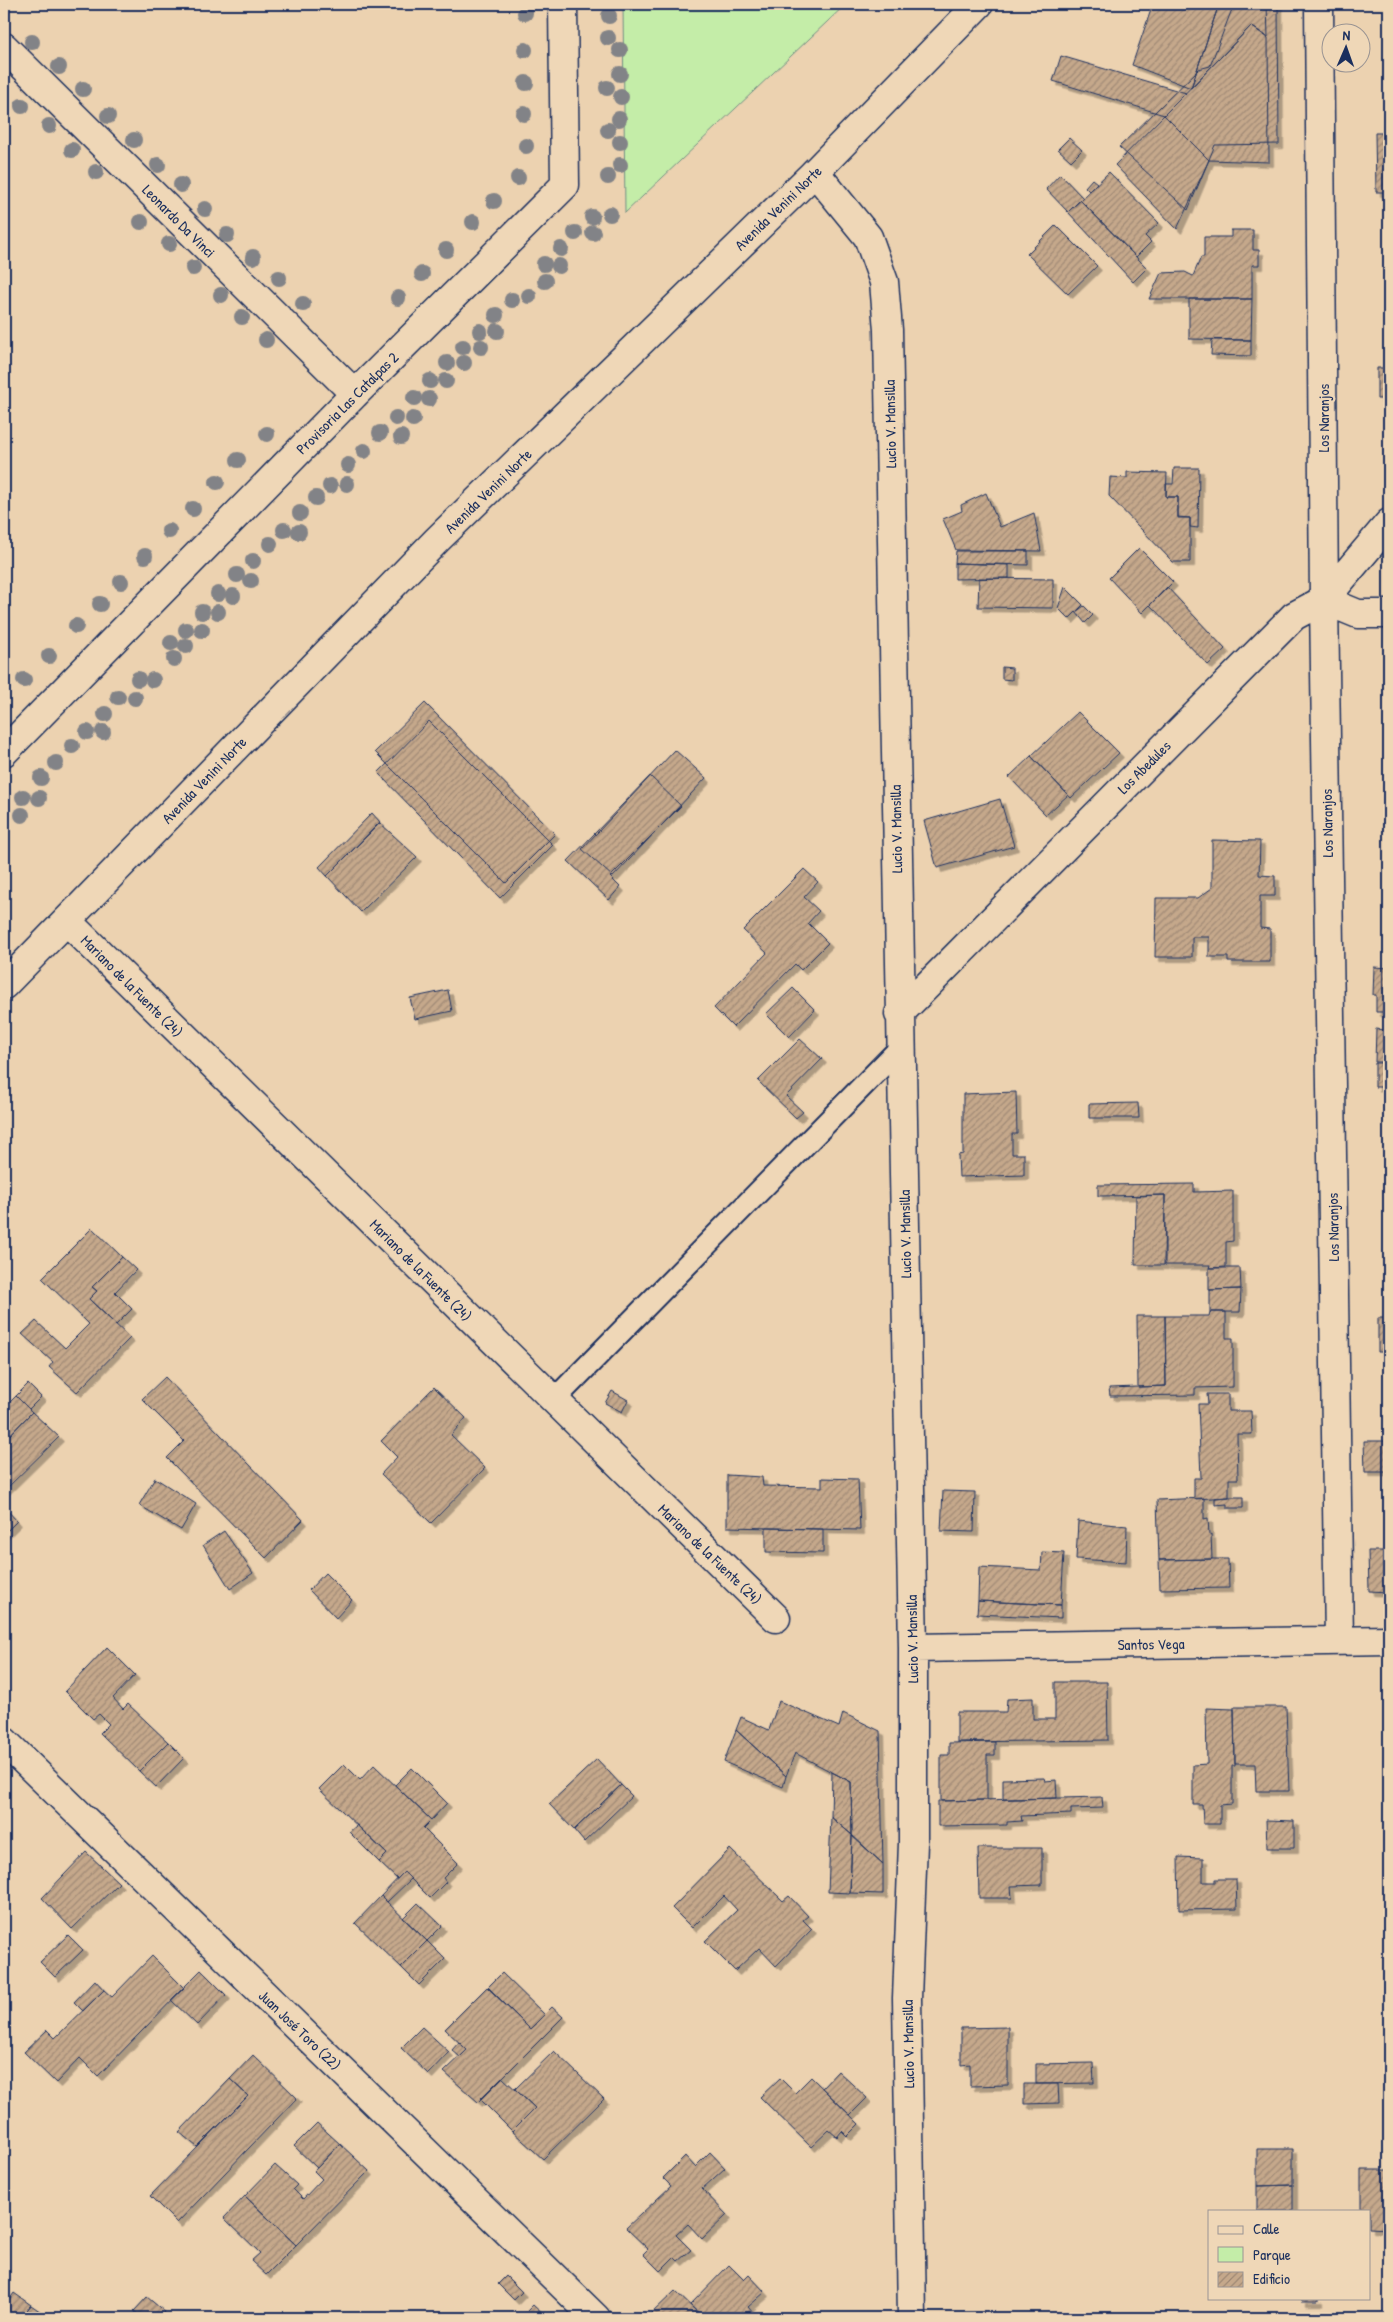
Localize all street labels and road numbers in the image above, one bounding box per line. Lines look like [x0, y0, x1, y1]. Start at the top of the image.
street label: Avenida Venini Norte [730, 161, 826, 255]
street label: Leonardo Da Vinci [138, 180, 220, 262]
street label: Provisoria Las Catalpas 2 [291, 347, 403, 459]
street label: Lucio V. Mansilla [879, 380, 901, 468]
street label: Los Naranjos [1313, 384, 1334, 452]
street label: Avenida Venini Norte [440, 444, 536, 538]
street label: Avenida Venini Norte [157, 732, 251, 828]
street label: Los Abedules [1113, 735, 1176, 798]
street label: Lucio V. Mansilla [885, 785, 907, 873]
street label: Los Naranjos [1316, 788, 1338, 857]
street label: Mariano de la Fuente (24) [76, 930, 188, 1042]
street label: Lucio V. Mansilla [894, 1190, 916, 1278]
street label: Los Naranjos [1322, 1192, 1344, 1261]
street label: Mariano de la Fuente (24) [365, 1214, 477, 1326]
street label: Mariano de la Fuente (24) [654, 1499, 766, 1609]
street label: Lucio V. Mansilla [901, 1595, 923, 1683]
street label: Santos Vega [1117, 1633, 1185, 1655]
street label: Juan José Toro (22) [254, 1985, 346, 2075]
street label: Lucio V. Mansilla [897, 2000, 919, 2088]

